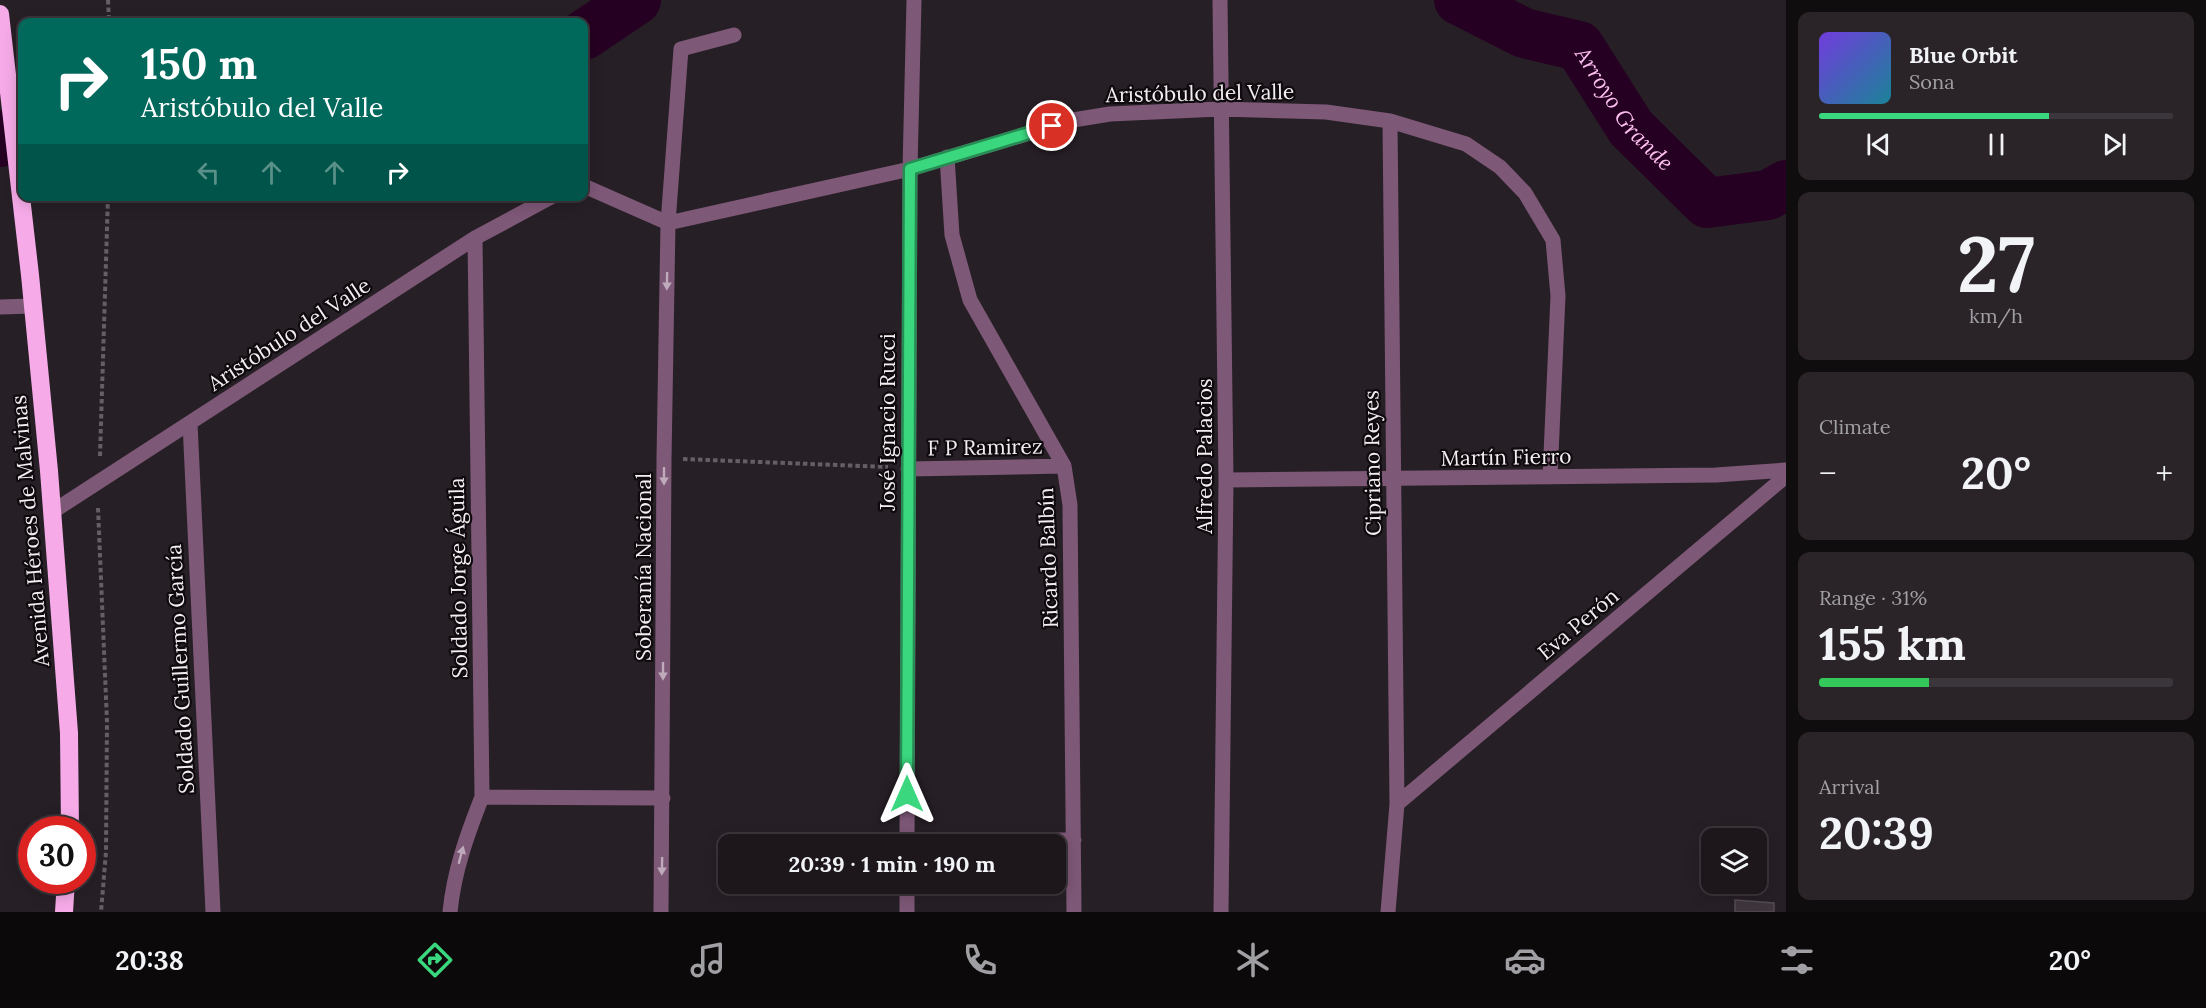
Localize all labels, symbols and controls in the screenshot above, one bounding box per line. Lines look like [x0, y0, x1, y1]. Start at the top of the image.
text: 150 m [141, 37, 257, 91]
water label: Arroyo Grande [1569, 41, 1680, 176]
text: Blue Orbit [1909, 41, 2017, 69]
icon: right [42, 42, 120, 120]
text: Sona [1909, 69, 1955, 94]
street label: Aristóbulo del Valle [1104, 78, 1295, 108]
text: Aristóbulo del Valle [141, 90, 383, 124]
pin [1026, 100, 1077, 151]
icon: arrive [1035, 109, 1068, 142]
icon: previous [1862, 128, 1895, 161]
icon: pause [1980, 128, 2013, 161]
icon: next [2098, 128, 2131, 161]
icon: left [192, 156, 225, 189]
icon: ahead [255, 156, 288, 189]
icon: ahead [318, 156, 351, 189]
icon: right [381, 156, 414, 189]
text: 27 [1957, 214, 2035, 313]
street label: Aristóbulo del Valle [202, 271, 375, 397]
one-way arrow [662, 272, 672, 291]
text: km/h [1969, 303, 2023, 328]
street label: José Ignacio Rucci [874, 333, 901, 512]
street label: Alfredo Palacios [1191, 378, 1218, 535]
street label: Cipriano Reyes [1357, 390, 1387, 536]
street label: Avenida Héroes de Malvinas [5, 394, 55, 669]
text: Climate [1819, 414, 1891, 439]
street label: F P Ramirez [927, 432, 1043, 462]
street label: Martín Fierro [1440, 442, 1572, 472]
text: 20° [1961, 444, 2031, 501]
text: − [1819, 452, 1837, 494]
text: + [2155, 452, 2173, 494]
one-way arrow [659, 467, 669, 486]
street label: Soberanía Nacional [630, 473, 657, 661]
street label: Soldado Jorge Águila [443, 477, 473, 679]
street label: Ricardo Balbín [1032, 487, 1064, 629]
street label: Soldado Guillermo García [160, 543, 200, 795]
street label: Eva Perón [1532, 582, 1624, 666]
text: Range · 31% [1819, 585, 1927, 610]
text: 155 km [1819, 615, 1966, 672]
one-way arrow [658, 662, 668, 681]
position arrow [875, 762, 939, 826]
text: Arrival [1819, 774, 1880, 799]
text: 20:39 [1819, 804, 1934, 861]
speed limit sign: 30 [18, 816, 96, 894]
map controls [1701, 828, 1767, 894]
button: layers [1701, 828, 1767, 894]
one-way arrow [457, 846, 466, 864]
text: 20:39 · 1 min · 190 m [788, 850, 996, 878]
one-way arrow [657, 857, 667, 876]
icon: directions [414, 939, 456, 981]
icon: music [687, 939, 729, 981]
icon: phone [959, 939, 1001, 981]
icon: climate [1232, 939, 1274, 981]
icon: car [1504, 939, 1546, 981]
icon: filters [1776, 939, 1818, 981]
text: 20:38 [115, 943, 184, 977]
text: 20° [2049, 943, 2091, 977]

